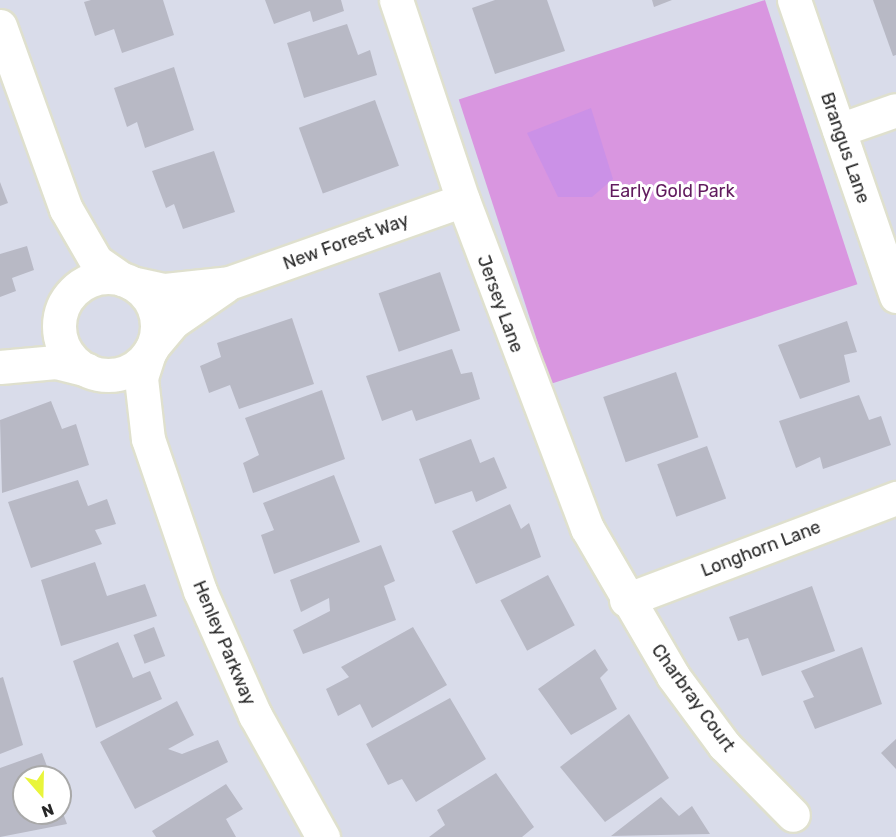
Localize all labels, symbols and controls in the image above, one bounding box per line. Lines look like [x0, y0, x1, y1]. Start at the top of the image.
street label: Brangus Lane [816, 90, 874, 206]
park label: Early Gold Park [609, 180, 735, 202]
street label: New Forest Way [280, 209, 412, 275]
street label: Jersey Lane [472, 252, 528, 356]
street label: Longhorn Lane [698, 516, 824, 582]
street label: Henley Parkway [188, 577, 260, 709]
street label: Charbray Court [647, 640, 739, 756]
north arrow [12, 765, 72, 825]
text: N [39, 800, 56, 821]

